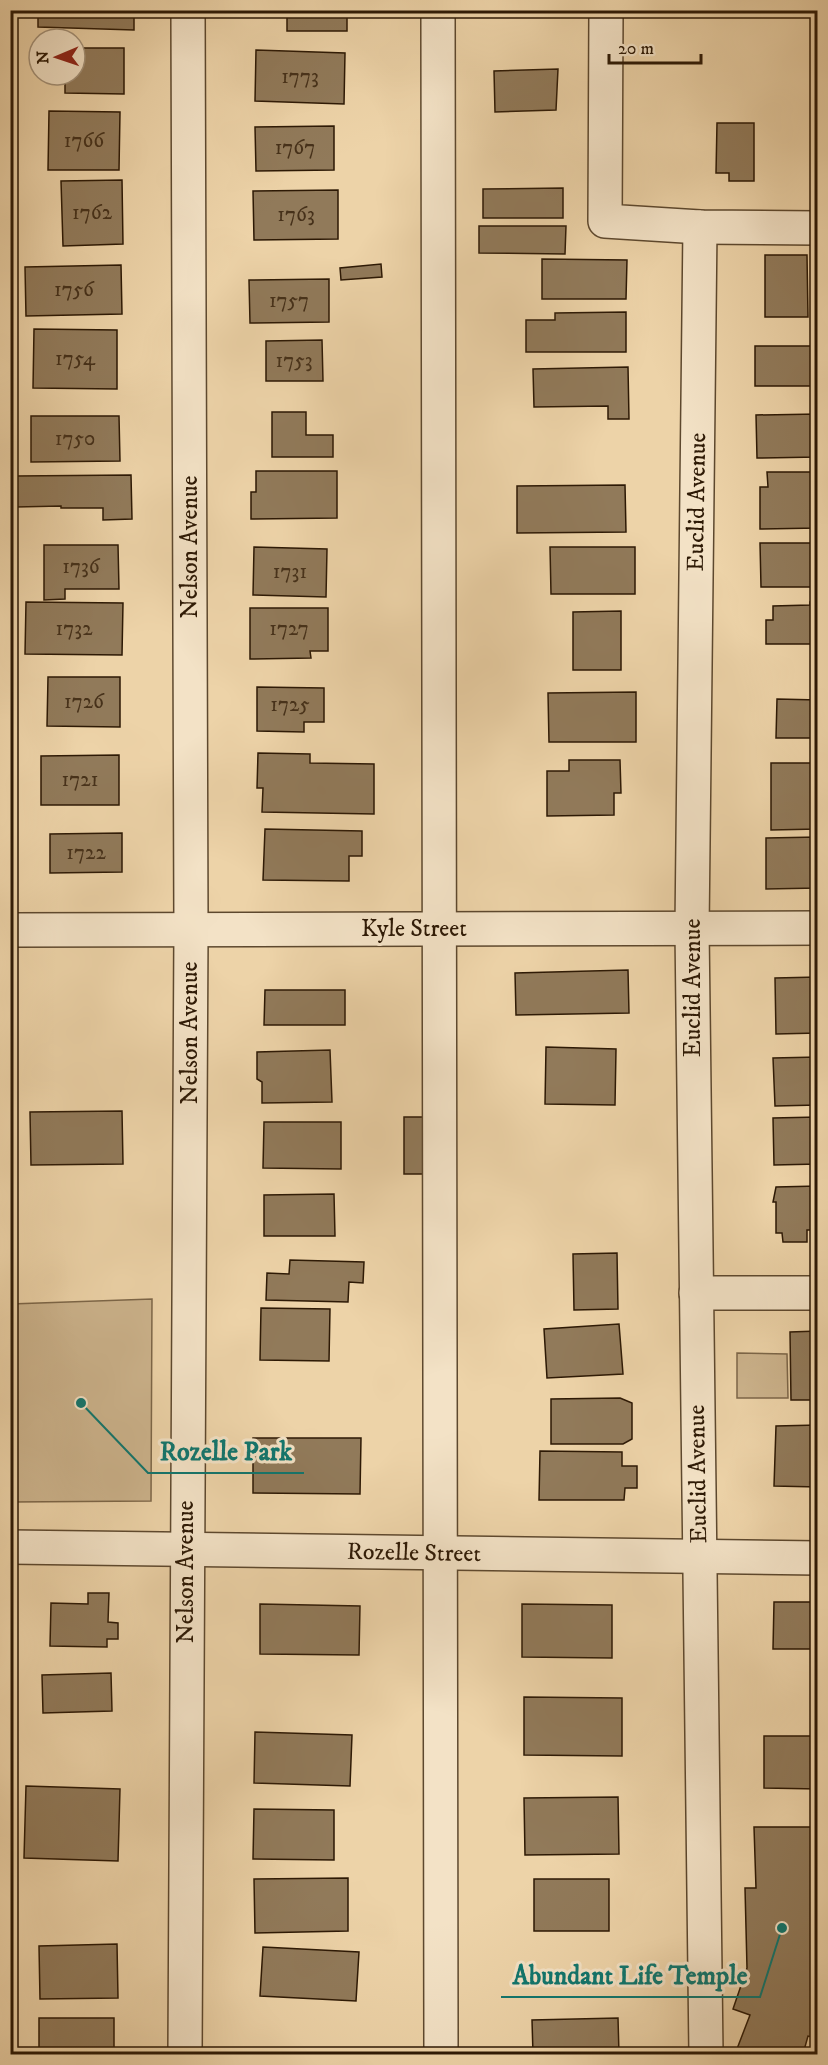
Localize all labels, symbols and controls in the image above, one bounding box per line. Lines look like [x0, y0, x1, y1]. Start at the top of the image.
north arrow [27, 27, 87, 87]
scale bar [609, 27, 700, 65]
text: 20 m [618, 38, 654, 60]
text: N [33, 51, 53, 64]
house number: 1773 [281, 64, 319, 90]
house number: 1766 [64, 128, 105, 154]
house number: 1767 [275, 135, 315, 161]
house number: 1762 [72, 200, 113, 226]
house number: 1763 [277, 202, 315, 228]
house number: 1756 [54, 277, 95, 303]
house number: 1757 [269, 288, 309, 314]
house number: 1754 [55, 346, 96, 372]
house number: 1753 [276, 348, 312, 374]
house number: 1750 [55, 426, 95, 452]
street label: Euclid Avenue [681, 432, 713, 572]
street label: Nelson Avenue [175, 475, 205, 618]
house number: 1736 [62, 554, 101, 580]
house number: 1731 [273, 559, 307, 585]
house number: 1732 [56, 616, 93, 642]
house number: 1727 [269, 616, 309, 642]
house number: 1726 [64, 689, 105, 715]
house number: 1725 [270, 692, 310, 718]
house number: 1721 [62, 767, 98, 793]
house number: 1722 [66, 840, 106, 866]
street label: Kyle Street [361, 914, 467, 944]
street label: Euclid Avenue [678, 919, 708, 1057]
street label: Nelson Avenue [175, 961, 205, 1104]
street label: Euclid Avenue [682, 1404, 714, 1544]
callout: Rozelle Park [148, 1429, 304, 1473]
text: Rozelle Park [160, 1436, 293, 1469]
street label: Nelson Avenue [171, 1500, 201, 1643]
street label: Rozelle Street [347, 1537, 482, 1569]
callout: Abundant Life Temple [501, 1953, 760, 1997]
text: Abundant Life Temple [512, 1960, 748, 1993]

